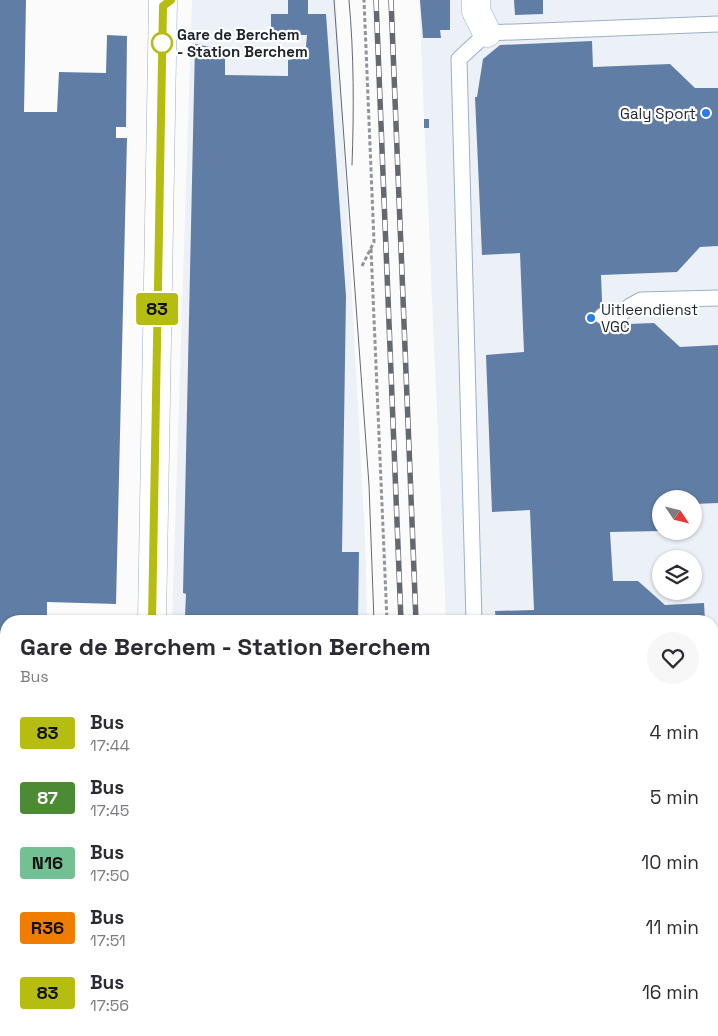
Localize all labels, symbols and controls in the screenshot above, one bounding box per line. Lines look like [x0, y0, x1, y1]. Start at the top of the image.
place label: Gare de Berchem - Station Berchem [177, 25, 308, 61]
marker: Gare de Berchem - Station Berchem [151, 32, 173, 54]
place label: Galy Sport [620, 104, 696, 123]
marker: Galy Sport [700, 107, 712, 119]
line badge: 83 [134, 293, 180, 325]
text: 83 [146, 297, 168, 320]
place label: Uitleendienst VGC [601, 300, 698, 336]
marker: Uitleendienst VGC [585, 312, 597, 324]
north arrow [652, 490, 702, 540]
map controls [652, 490, 702, 600]
button: layers [652, 550, 702, 600]
text: Gare de Berchem - Station Berchem [20, 631, 431, 662]
button: heart [647, 632, 699, 684]
text: Bus [20, 666, 49, 687]
text: Bus [90, 710, 124, 735]
text: 4 min [650, 720, 699, 745]
text: 83 [37, 721, 58, 744]
text: 17:44 [90, 735, 130, 756]
text: Bus [90, 775, 124, 800]
text: 5 min [650, 785, 699, 810]
text: 87 [37, 786, 58, 809]
text: 17:45 [90, 800, 129, 821]
text: Bus [90, 840, 124, 865]
text: 10 min [641, 850, 699, 875]
text: N16 [32, 851, 63, 874]
text: 17:50 [90, 865, 130, 886]
text: Bus [90, 905, 124, 930]
text: 11 min [646, 915, 699, 940]
text: R36 [31, 916, 64, 939]
text: 17:51 [90, 930, 126, 951]
text: Bus [90, 970, 124, 995]
text: 16 min [642, 980, 699, 1005]
text: 83 [37, 981, 58, 1004]
text: 17:56 [90, 995, 129, 1016]

